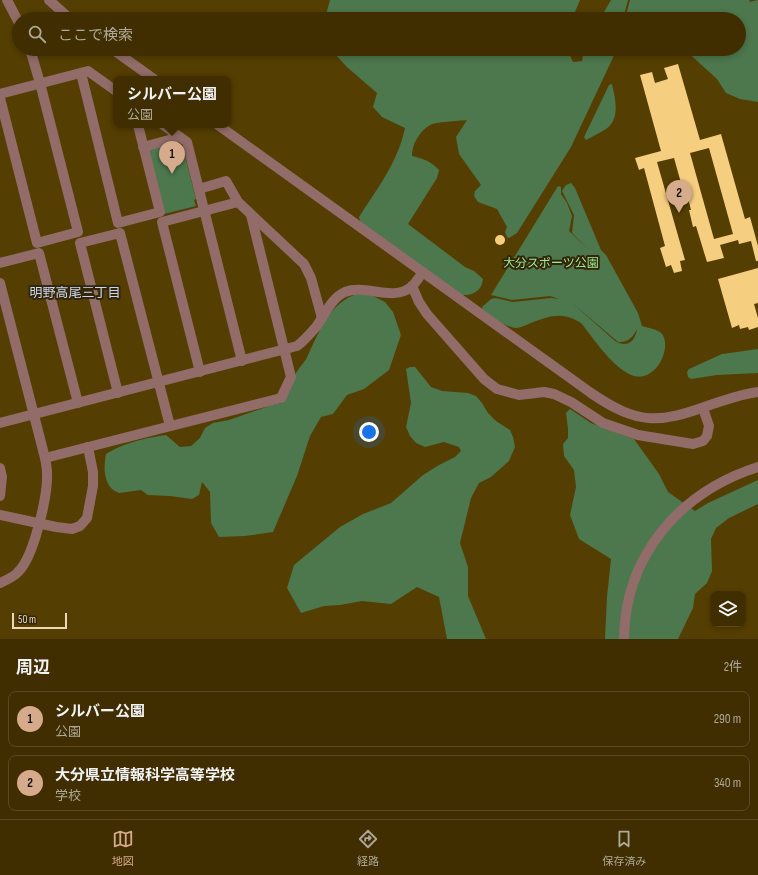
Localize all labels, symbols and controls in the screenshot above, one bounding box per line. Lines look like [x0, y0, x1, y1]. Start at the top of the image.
search box [12, 12, 746, 56]
icon: search [26, 23, 48, 45]
text: ここで検索 [58, 26, 133, 45]
popup [113, 76, 231, 128]
text: シルバー公園 [127, 85, 217, 104]
text: 公園 [127, 107, 153, 123]
pin: 1 [159, 141, 185, 174]
pin: 2 [666, 180, 692, 213]
park label: 大分スポーツ公園 [503, 256, 599, 271]
district label: 明野高尾三丁目 [29, 285, 121, 301]
your location [359, 422, 379, 442]
map controls [710, 591, 746, 627]
button: layers [710, 591, 746, 627]
scale bar [12, 611, 67, 630]
text: 50 m [18, 613, 36, 626]
text: 周辺 [16, 658, 50, 678]
text: 2件 [724, 659, 742, 675]
text: シルバー公園 [55, 702, 145, 721]
text: 1 [27, 711, 33, 727]
text: 290 m [714, 711, 741, 727]
text: 公園 [55, 724, 81, 740]
text: 大分県立情報科学高等学校 [55, 766, 235, 785]
text: 2 [27, 775, 33, 791]
text: 340 m [714, 775, 741, 791]
text: 学校 [55, 788, 81, 804]
tab: 地図 [112, 828, 134, 868]
tab: 経路 [357, 828, 379, 868]
tab: 保存済み [602, 828, 646, 868]

